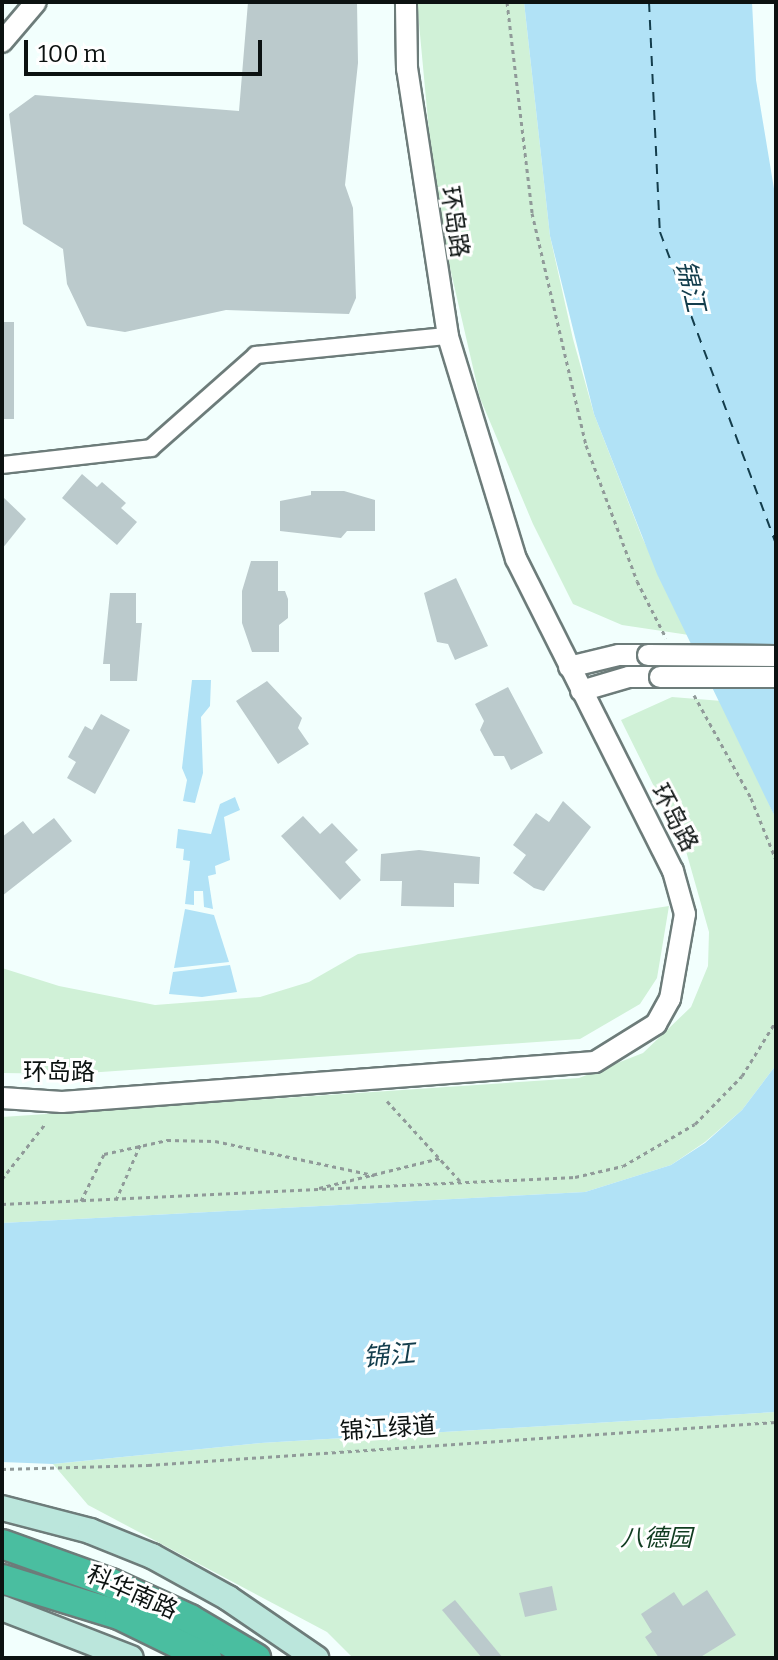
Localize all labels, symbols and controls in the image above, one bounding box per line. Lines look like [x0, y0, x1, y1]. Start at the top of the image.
scale bar [28, 24, 266, 74]
text: 100 m [38, 40, 106, 68]
street label: 环岛路 [434, 184, 474, 260]
water label: 锦江 [669, 257, 711, 315]
street label: 环岛路 [644, 779, 704, 857]
street label: 环岛路 [23, 1059, 95, 1087]
water label: 锦江 [362, 1338, 416, 1374]
street label: 锦江绿道 [339, 1411, 437, 1447]
park label: 八德园 [620, 1525, 692, 1553]
street label: 科华南路 [82, 1560, 182, 1626]

